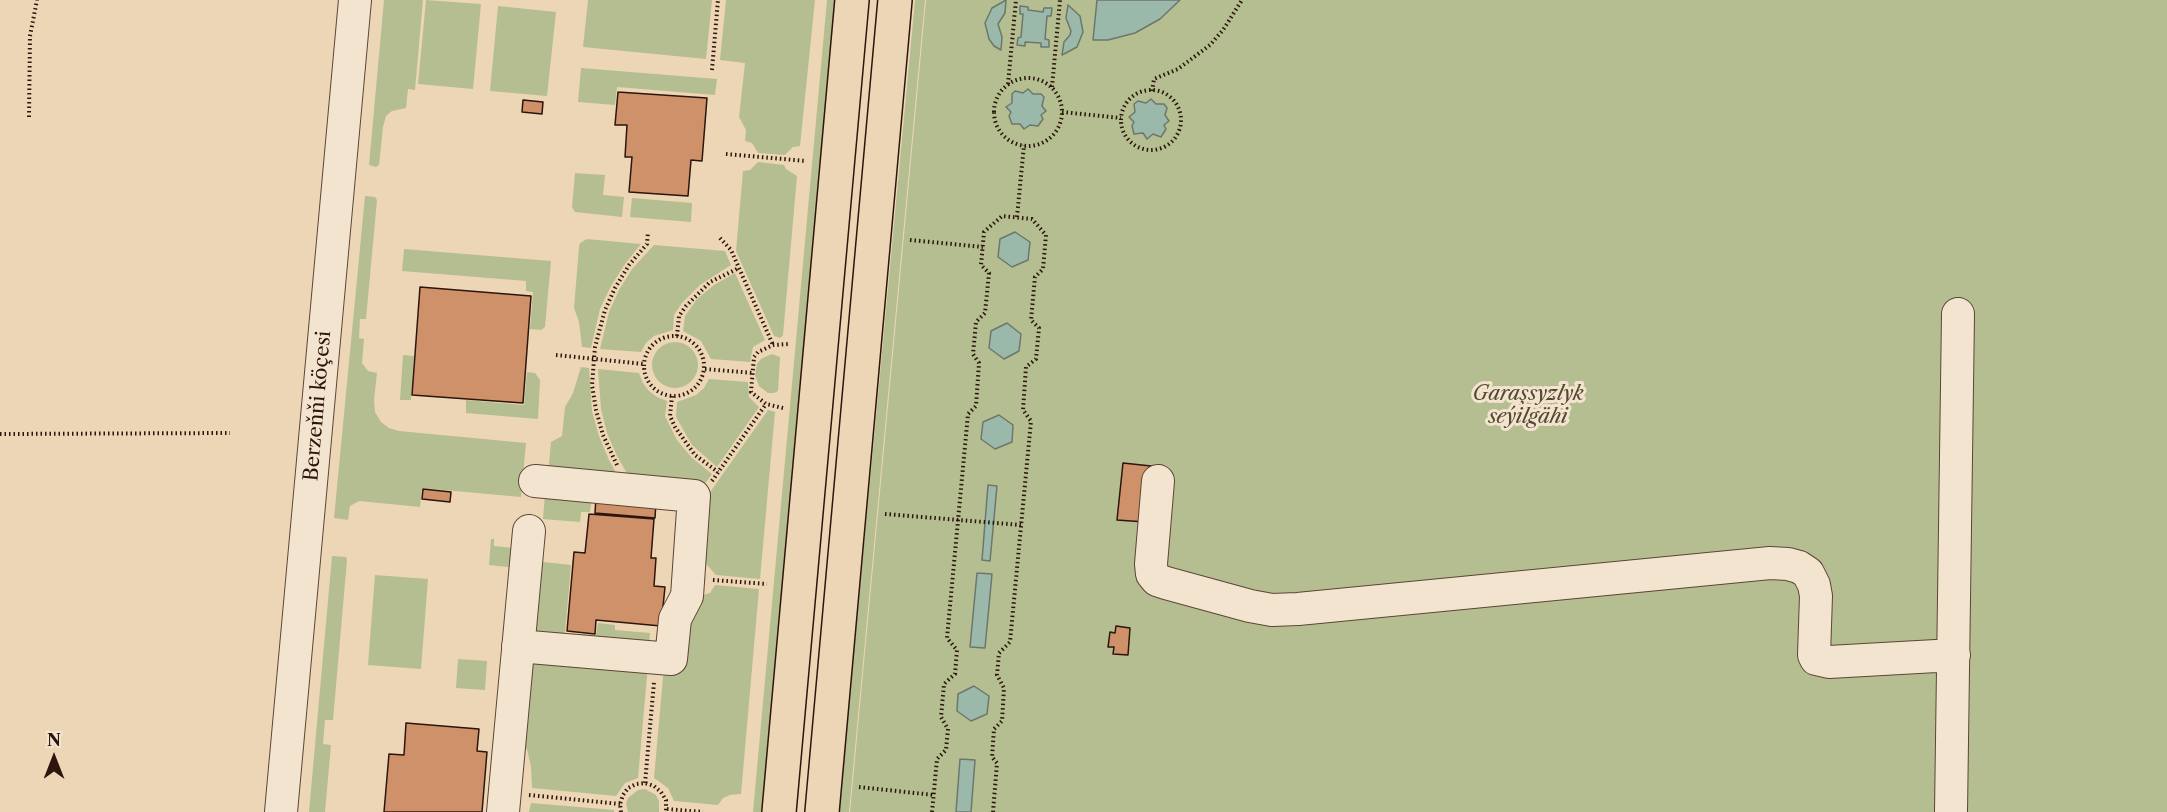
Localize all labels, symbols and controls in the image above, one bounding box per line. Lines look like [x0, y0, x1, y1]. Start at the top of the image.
street label: Berzeňňi köçesi [299, 330, 337, 482]
park label: Garaşsyzlyk seýilgähi [1472, 382, 1584, 429]
north arrow [24, 728, 84, 788]
text: N [47, 730, 61, 750]

